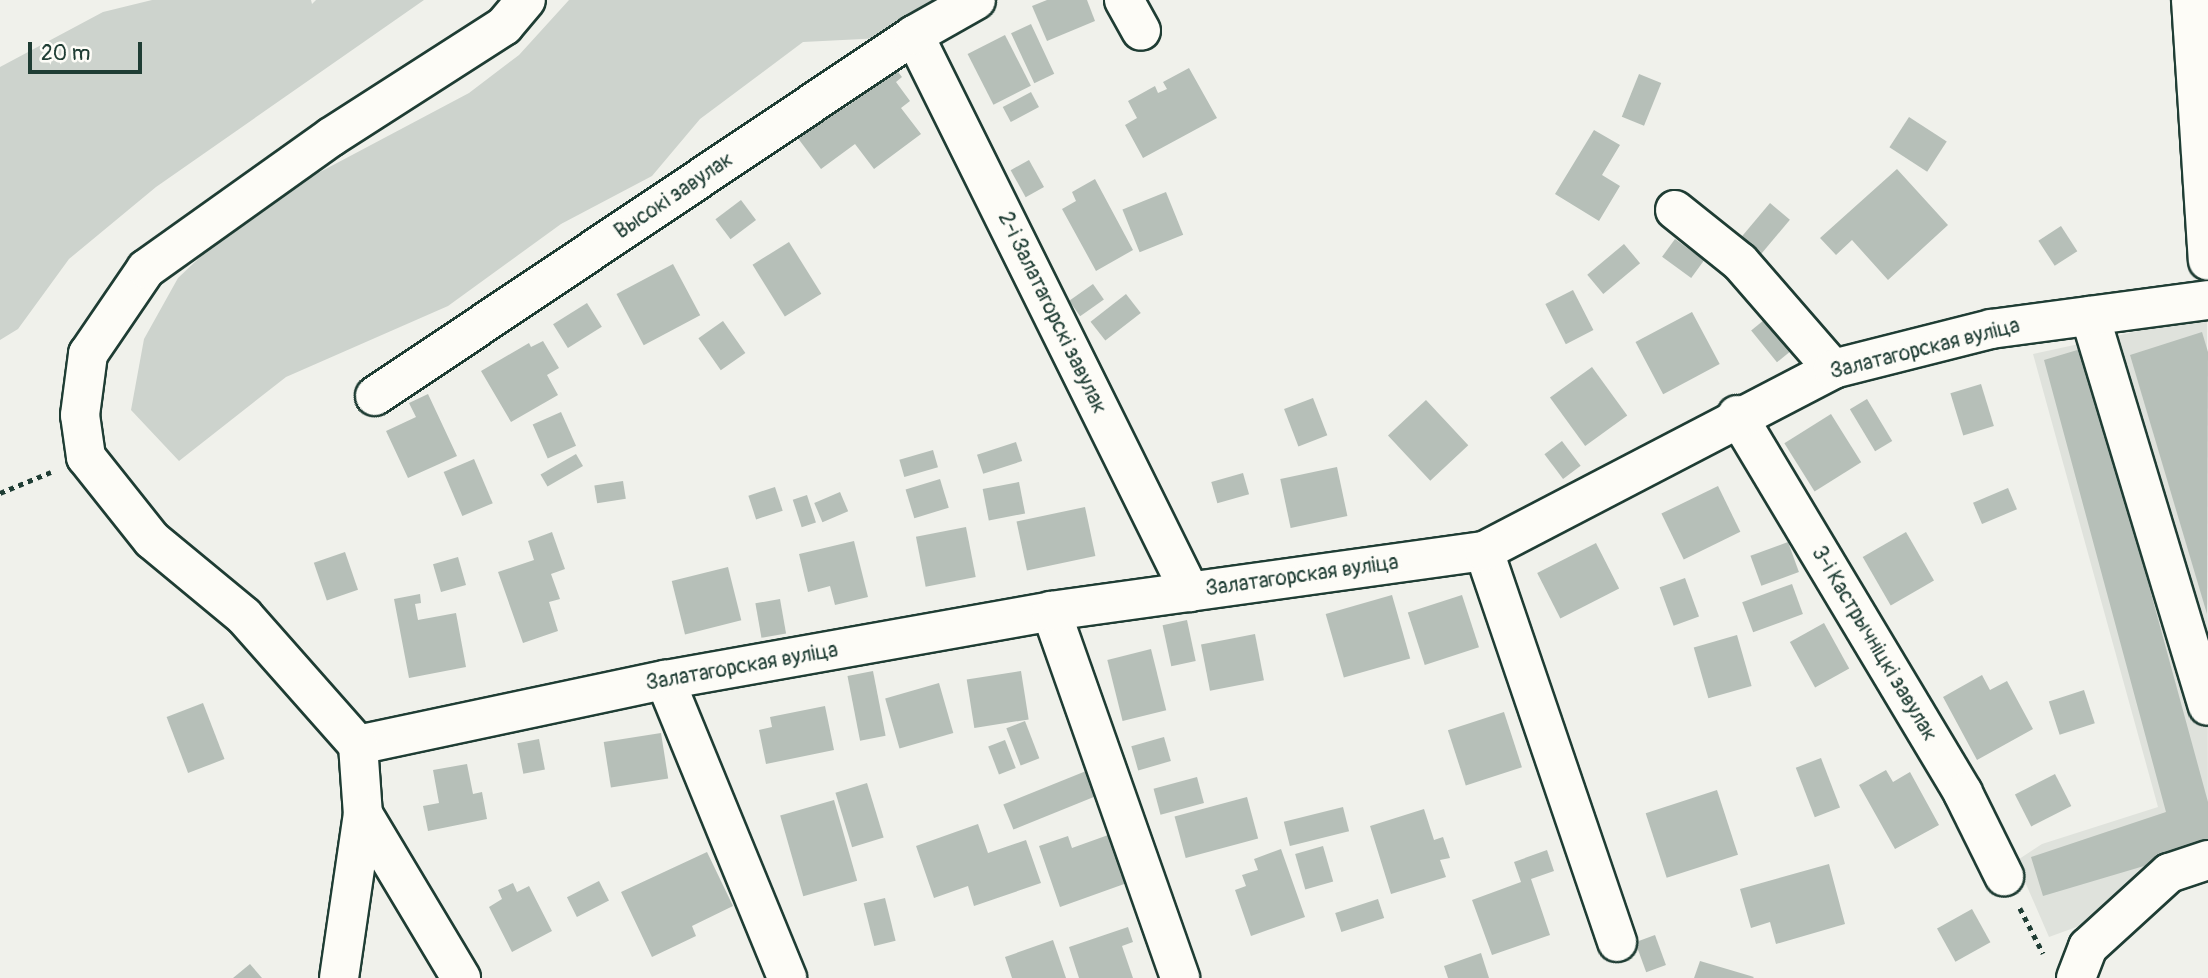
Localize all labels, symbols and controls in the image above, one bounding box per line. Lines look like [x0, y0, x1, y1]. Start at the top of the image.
scale bar [32, 28, 145, 72]
text: 20 m [41, 40, 90, 67]
street label: Высокі завулак [610, 147, 738, 245]
street label: 2-і Залатагорскі завулак [992, 208, 1112, 418]
street label: Залатагорская вуліца [1828, 313, 2022, 385]
street label: 3-і Кастрычніцкі завулак [1806, 542, 1942, 746]
street label: Залатагорская вуліца [1204, 550, 1400, 602]
street label: Залатагорская вуліца [644, 638, 840, 696]

